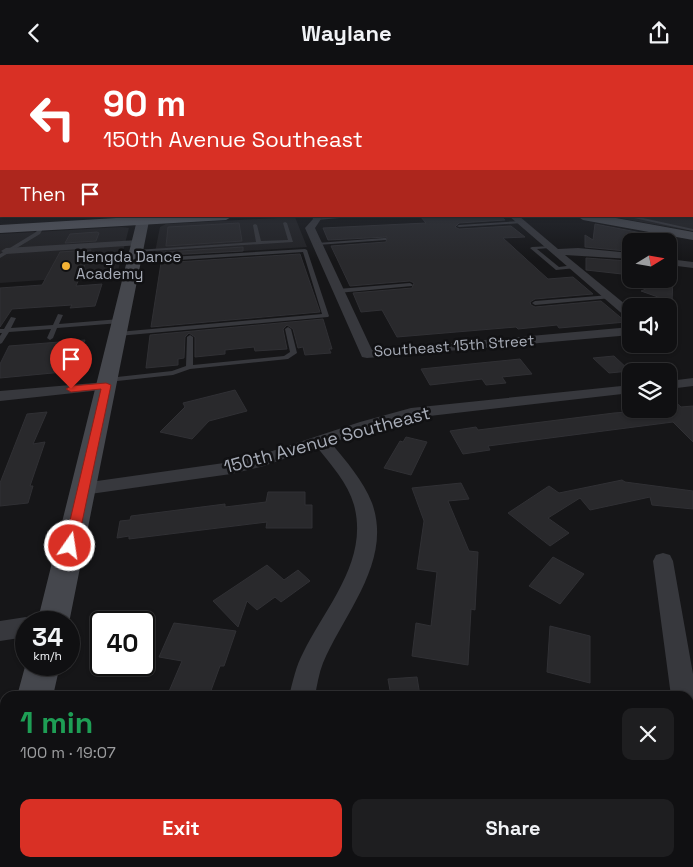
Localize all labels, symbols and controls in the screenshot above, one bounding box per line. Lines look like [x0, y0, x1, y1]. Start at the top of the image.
icon: back [20, 19, 48, 47]
text: Waylane [301, 19, 392, 47]
icon: share [645, 19, 673, 47]
text: 90 m [103, 82, 186, 126]
icon: left [20, 85, 85, 150]
text: 150th Avenue Southeast [103, 125, 363, 153]
icon: arrive [76, 180, 104, 208]
text: Then [20, 182, 66, 207]
north arrow [622, 233, 678, 287]
map controls [622, 233, 677, 418]
place label: Hengda Dance Academy [76, 247, 181, 283]
marker: Hengda Dance Academy [60, 260, 72, 272]
button: sound [622, 298, 677, 353]
street label: Southeast 15th Street [373, 330, 535, 361]
pin [50, 338, 92, 389]
icon: arrive [57, 345, 85, 373]
button: layers [622, 363, 677, 418]
street label: 150th Avenue Southeast [221, 401, 433, 478]
position arrow [43, 519, 95, 571]
speed limit sign: 40 [90, 611, 155, 676]
text: 34 [32, 621, 63, 653]
text: km/h [33, 648, 62, 664]
text: 1 min [20, 703, 93, 742]
button: close [622, 708, 674, 760]
text: 100 m · 19:07 [20, 742, 116, 763]
button: Exit [20, 799, 342, 857]
button: Share [352, 799, 674, 857]

